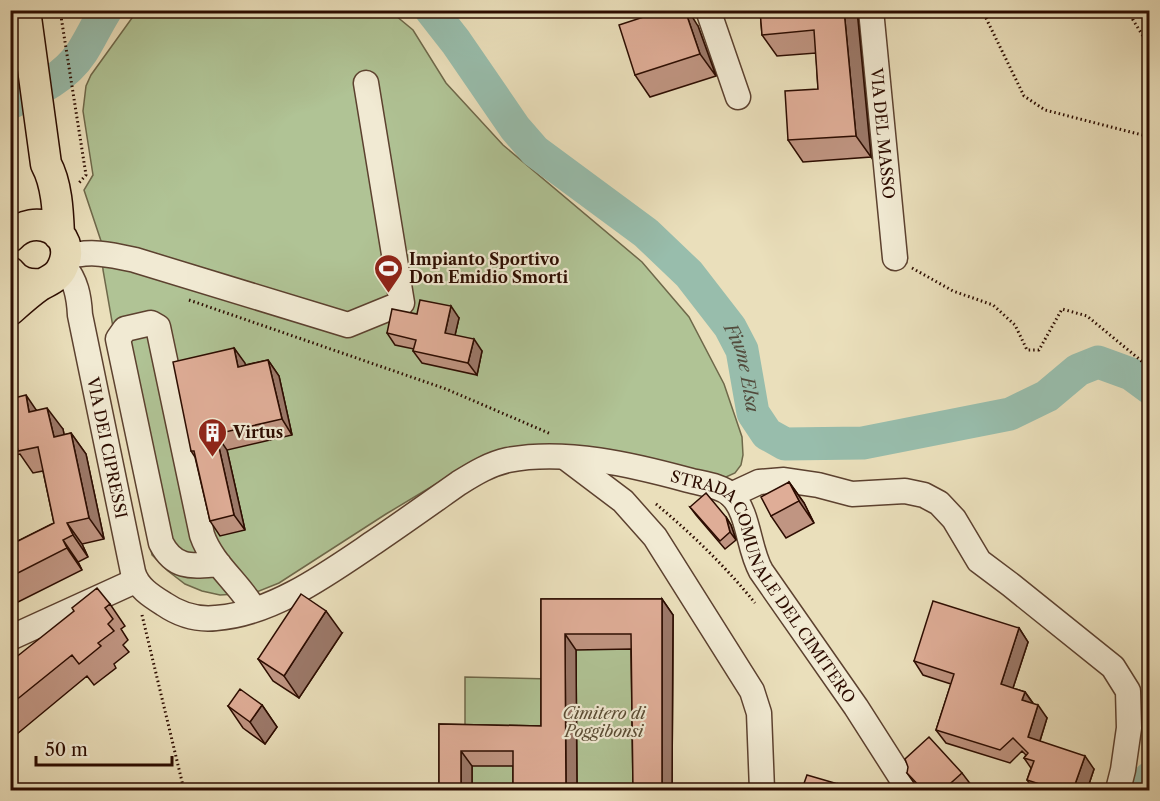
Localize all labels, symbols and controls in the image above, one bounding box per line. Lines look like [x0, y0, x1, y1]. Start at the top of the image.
street label: VIA DEL MASSO [867, 66, 899, 200]
place label: Impianto Sportivo Don Emidio Smorti [409, 249, 568, 287]
sports icon: Impianto Sportivo Don Emidio Smorti [372, 252, 404, 294]
water label: Fiume Elsa [718, 318, 764, 414]
street label: VIA DEI CIPRESSI [83, 374, 132, 520]
building icon: Virtus [196, 416, 228, 458]
place label: Virtus [232, 422, 283, 442]
street label: STRADA COMUNALE DEL CIMITERO [668, 466, 860, 707]
park label: Cimitero di Poggibonsi [563, 703, 646, 741]
scale bar [36, 729, 172, 767]
text: 50 m [45, 739, 88, 761]

